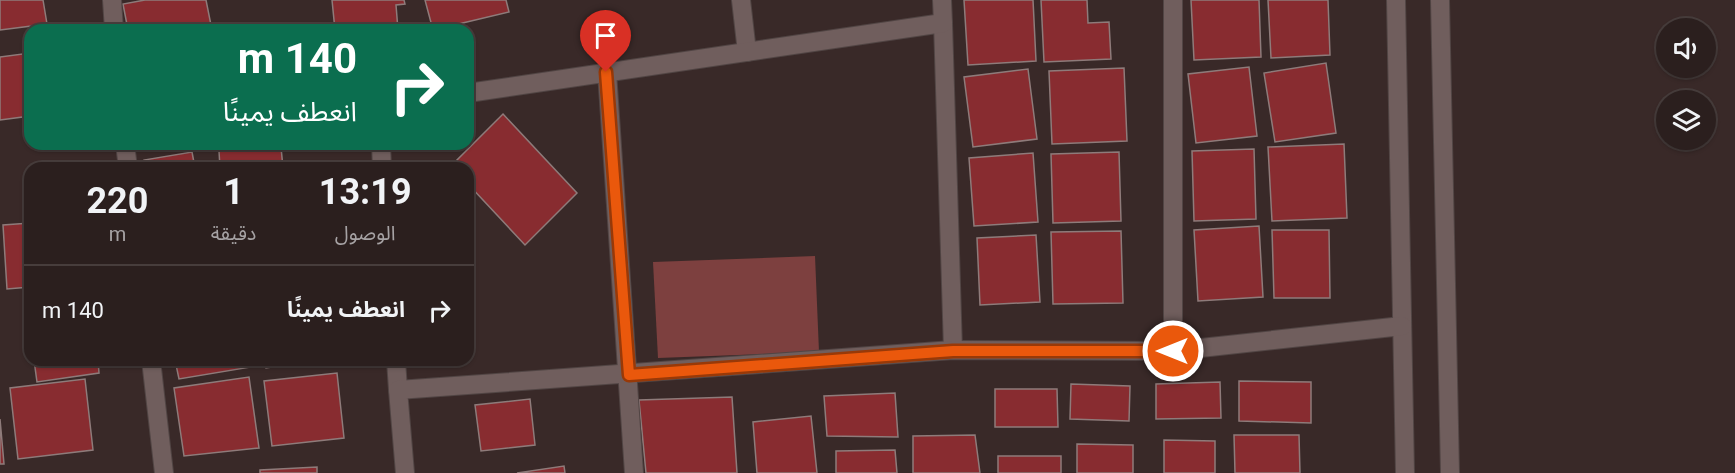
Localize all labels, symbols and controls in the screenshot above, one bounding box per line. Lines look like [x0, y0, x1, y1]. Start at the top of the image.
pin [580, 10, 631, 72]
map controls [1656, 18, 1716, 150]
button: sound [1656, 18, 1716, 78]
icon: arrive [589, 19, 622, 52]
text: 140 m [238, 34, 357, 83]
icon: right [378, 48, 456, 126]
button: layers [1656, 90, 1716, 150]
text: انعطف يمينًا [223, 96, 357, 128]
text: 1 [223, 171, 244, 213]
text: 13:19 [319, 171, 412, 213]
text: 220 [86, 180, 148, 222]
text: دقيقة [211, 221, 256, 245]
text: الوصول [335, 221, 396, 245]
text: m [109, 222, 126, 246]
icon: right [423, 294, 456, 327]
text: انعطف يمينًا [287, 297, 405, 322]
text: 140 m [42, 298, 104, 323]
position arrow [1141, 319, 1205, 383]

